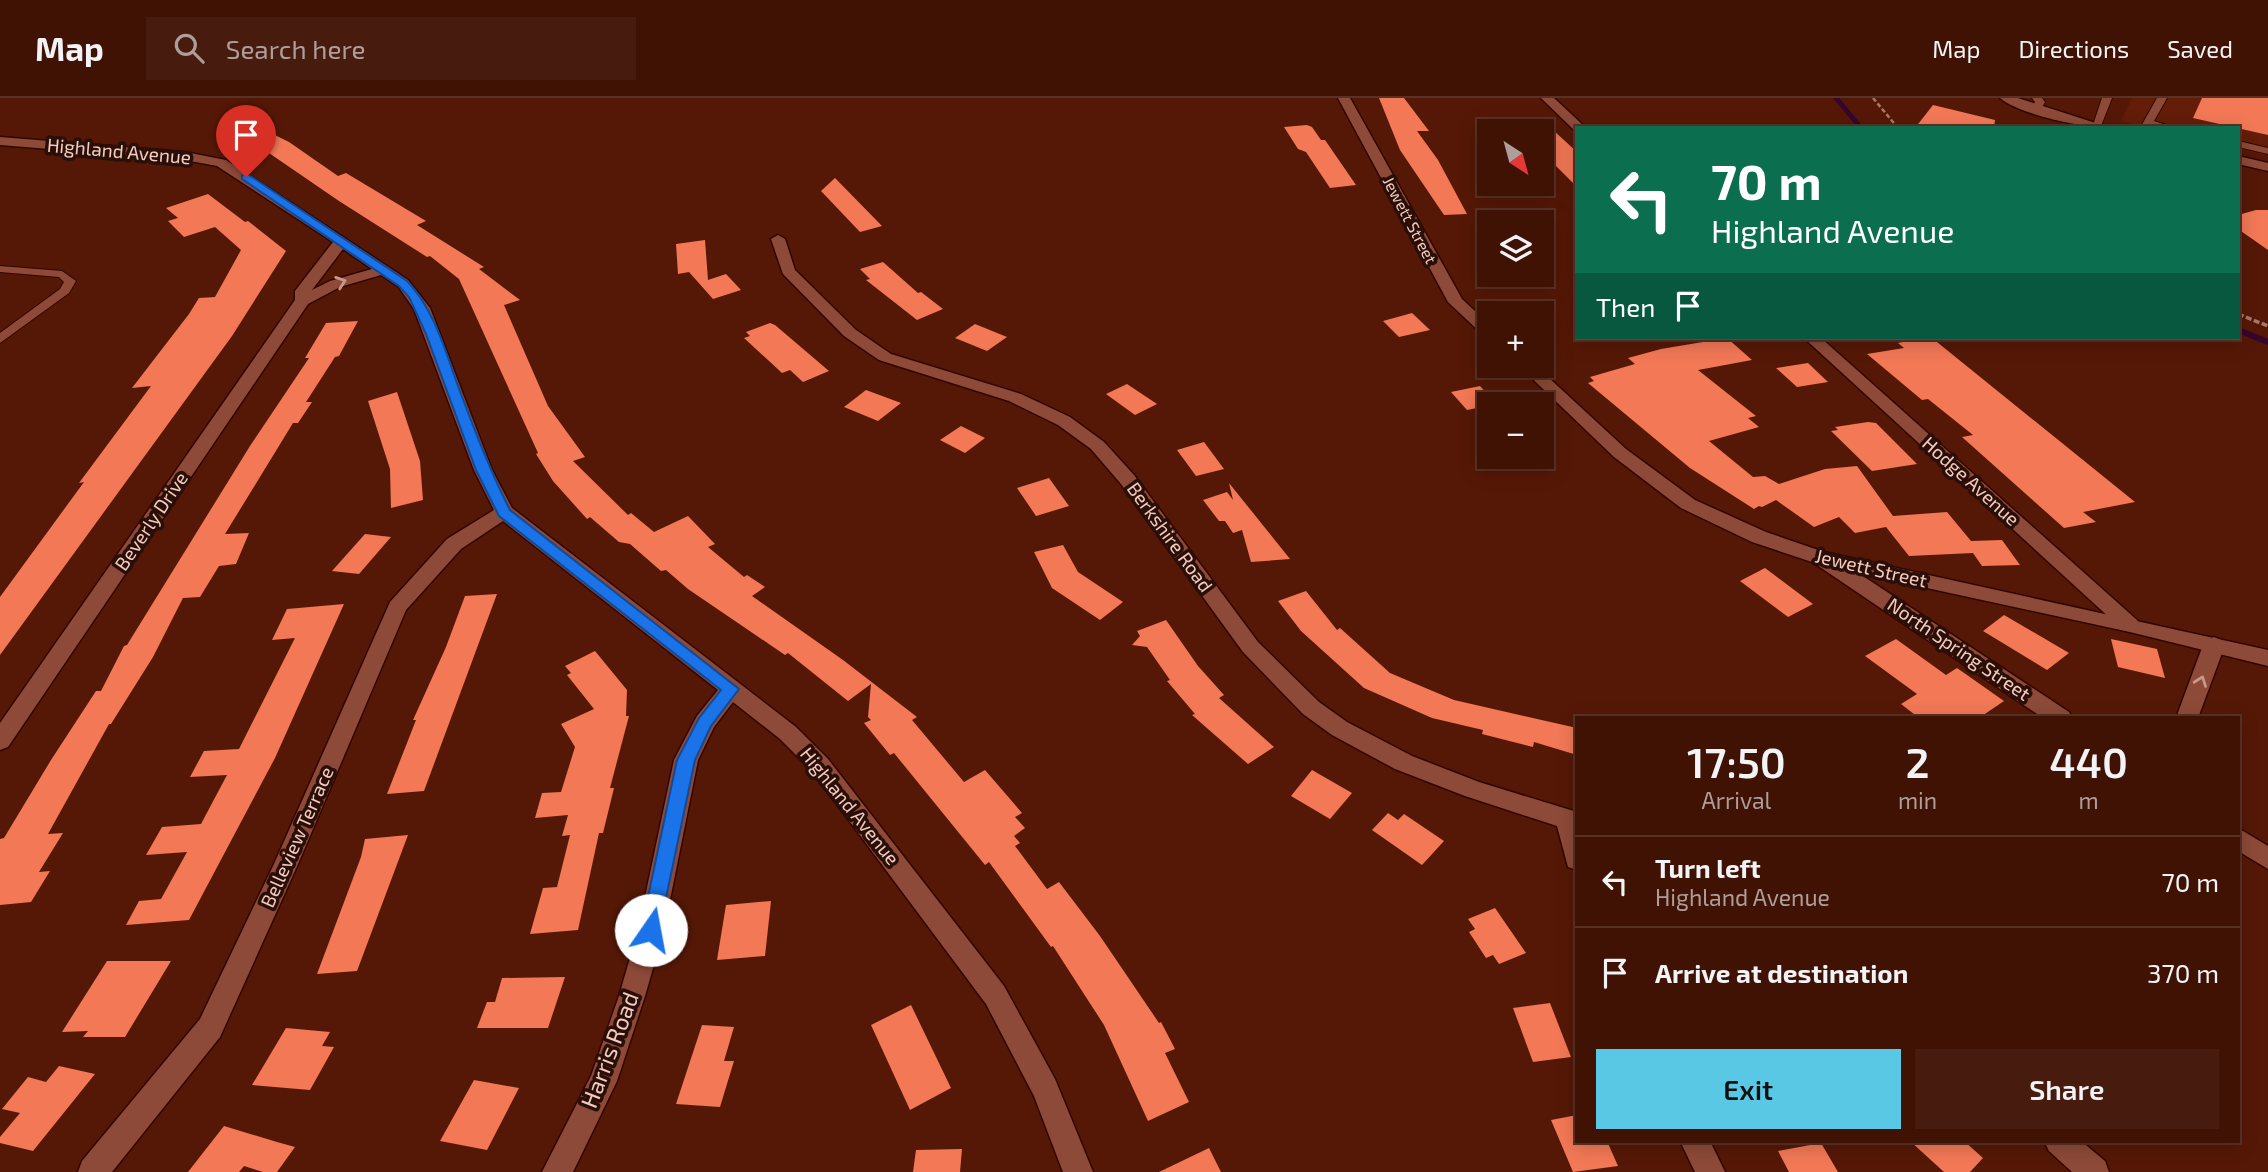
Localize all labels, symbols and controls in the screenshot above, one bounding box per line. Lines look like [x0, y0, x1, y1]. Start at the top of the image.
search box [146, 17, 636, 80]
text: Map [35, 28, 104, 68]
icon: search [170, 29, 208, 67]
text: Search here [226, 33, 365, 64]
text: Map [1932, 34, 1980, 63]
text: Directions [2018, 34, 2129, 63]
text: Saved [2167, 34, 2233, 63]
pin [216, 105, 276, 177]
icon: arrive [227, 116, 265, 154]
north arrow [1477, 119, 1554, 196]
map controls [1477, 119, 1554, 469]
street label: Highland Avenue [46, 133, 192, 168]
text: 70 m [1711, 151, 1822, 210]
icon: left [1596, 154, 1687, 245]
street label: Jewett Street [1380, 173, 1441, 267]
button: layers [1477, 210, 1554, 287]
text: Highland Avenue [1711, 211, 1954, 249]
one-way arrow [335, 276, 347, 290]
icon: arrive [1669, 287, 1707, 325]
text: Then [1596, 291, 1655, 322]
button: + [1477, 301, 1554, 378]
button: − [1477, 392, 1554, 469]
street label: Hodge Avenue [1918, 431, 2025, 530]
street label: Beverly Drive [109, 467, 192, 574]
street label: Berkshire Road [1123, 477, 1218, 596]
street label: Jewett Street [1813, 543, 1929, 592]
street label: North Spring Street [1884, 592, 2035, 705]
one-way arrow [2192, 676, 2206, 688]
text: 17:50 [1687, 736, 1786, 786]
text: 2 [1905, 736, 1930, 786]
text: 440 [2049, 736, 2128, 786]
street label: Highland Avenue [796, 742, 905, 869]
street label: Belleview Terrace [255, 763, 338, 911]
text: Arrival [1701, 786, 1771, 814]
text: min [1898, 786, 1937, 814]
text: m [2078, 786, 2099, 814]
text: Turn left [1655, 852, 1761, 883]
icon: left [1596, 863, 1634, 901]
text: 70 m [2161, 866, 2219, 897]
text: Highland Avenue [1655, 883, 1830, 911]
position arrow [614, 893, 688, 967]
icon: arrive [1596, 954, 1634, 992]
text: Arrive at destination [1655, 957, 1908, 988]
text: 370 m [2147, 957, 2219, 988]
street label: Harris Road [574, 988, 644, 1112]
button: Exit [1596, 1049, 1901, 1129]
button: Share [1915, 1049, 2219, 1129]

